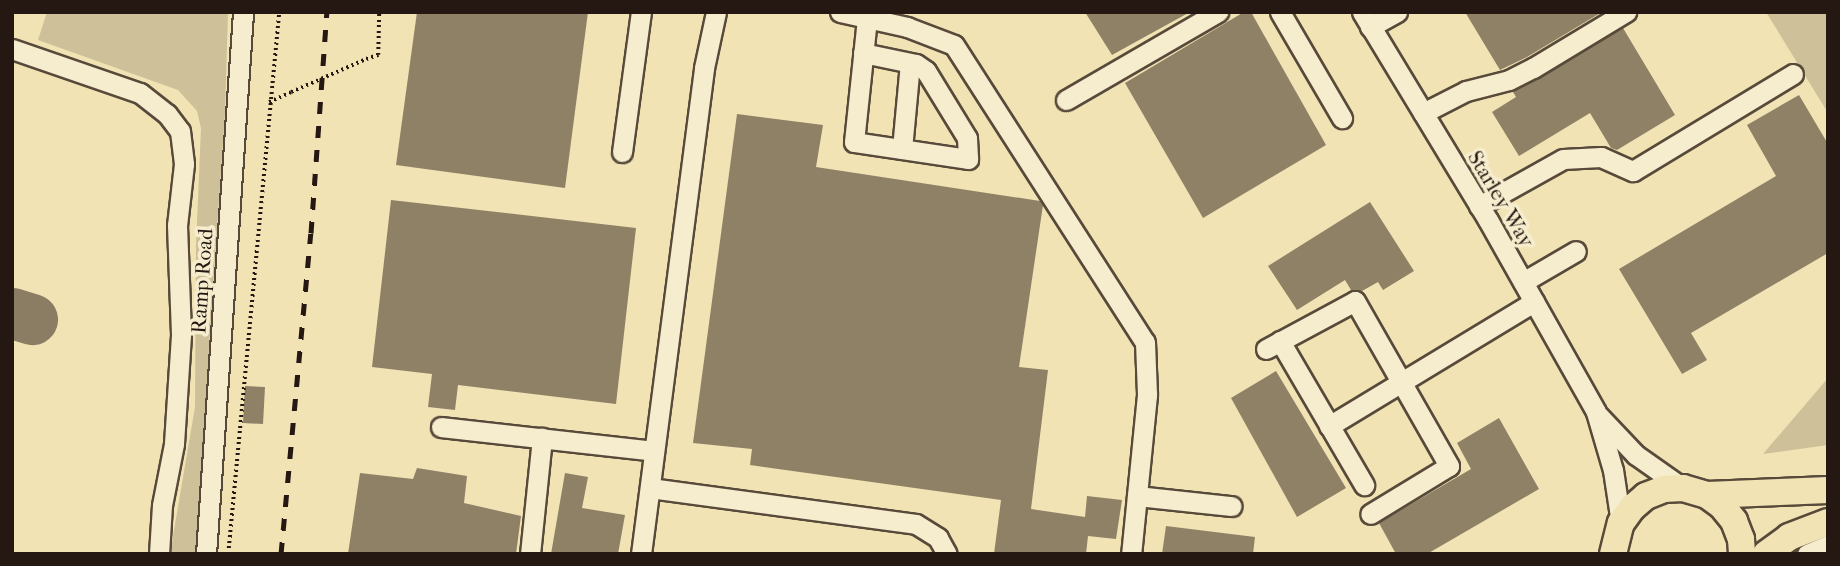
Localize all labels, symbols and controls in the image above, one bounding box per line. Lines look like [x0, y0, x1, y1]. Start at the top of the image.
street label: Starley Way [1462, 146, 1540, 252]
street label: Ramp Road [186, 228, 218, 334]

